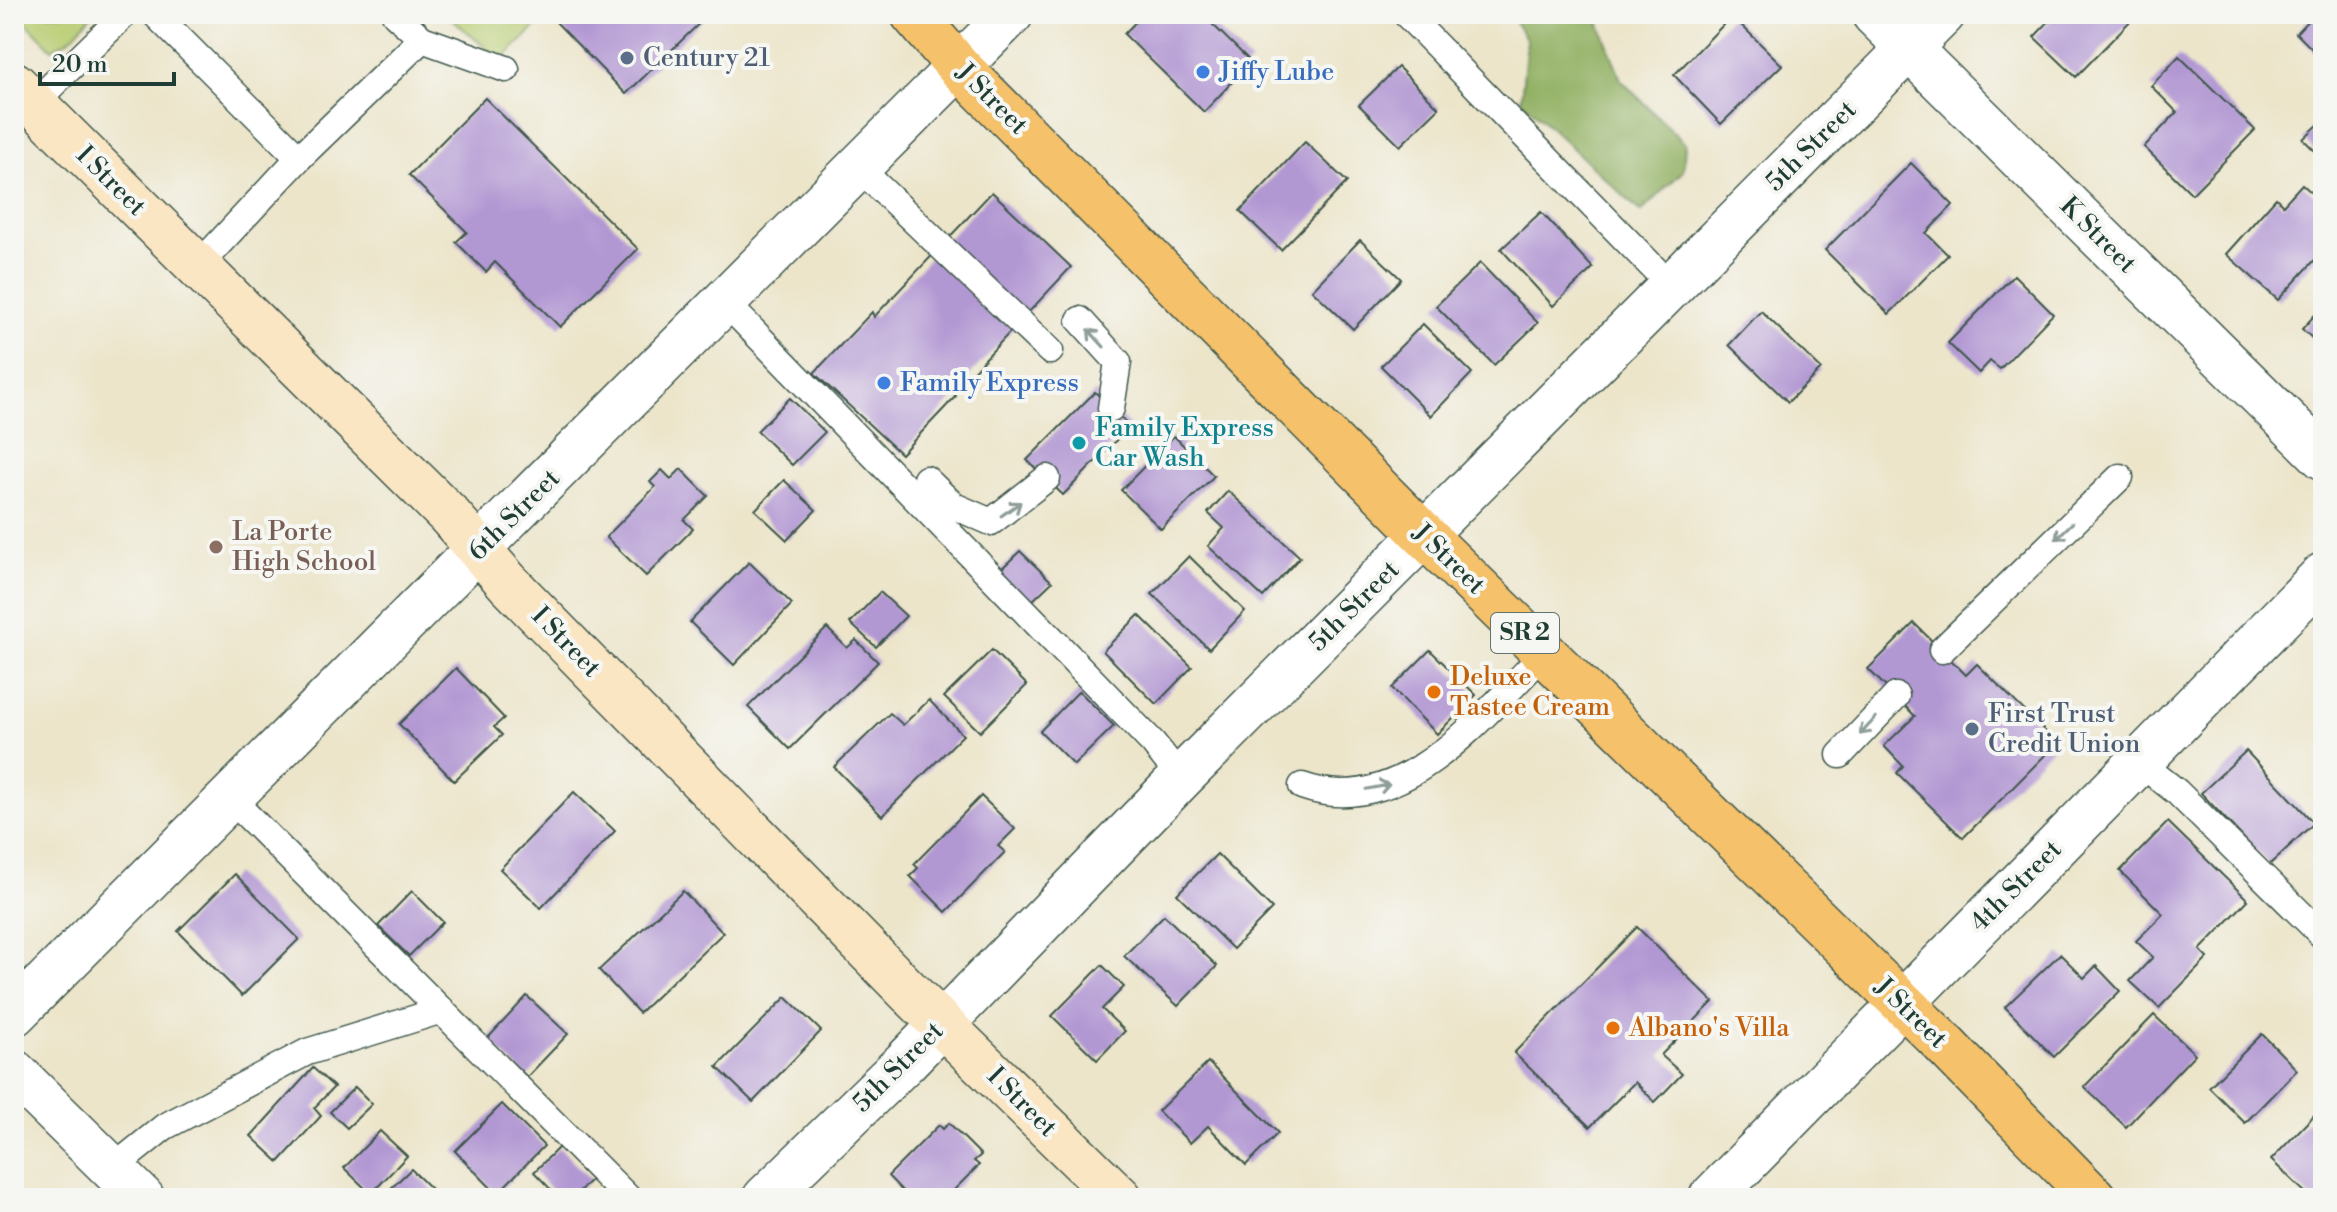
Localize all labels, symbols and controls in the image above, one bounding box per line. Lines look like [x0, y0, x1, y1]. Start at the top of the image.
scale bar [40, 36, 174, 86]
place label: Century 21 [643, 42, 770, 74]
marker: Century 21 [618, 49, 636, 67]
text: 20 m [52, 50, 108, 80]
street label: J Street [949, 56, 1034, 141]
place label: Jiffy Lube [1218, 56, 1334, 88]
marker: Jiffy Lube [1194, 63, 1212, 81]
street label: 5th Street [1759, 94, 1863, 198]
street label: I Street [69, 139, 153, 223]
street label: K Street [2053, 190, 2143, 280]
one-way arrow [1087, 328, 1105, 348]
place label: Family Express [900, 367, 1079, 399]
marker: Family Express [875, 374, 893, 392]
place label: Family Express Car Wash [1095, 412, 1274, 474]
marker: Family Express Car Wash [1070, 434, 1088, 452]
street label: 6th Street [461, 462, 567, 568]
one-way arrow [999, 500, 1021, 517]
place label: La Porte High School [232, 516, 376, 578]
street label: J Street [1406, 516, 1492, 601]
one-way arrow [2055, 521, 2074, 540]
marker: La Porte High School [207, 538, 225, 556]
street label: 5th Street [1302, 554, 1406, 658]
street label: I Street [525, 600, 607, 684]
road number: SR 2 [1491, 613, 1559, 653]
place label: Deluxe Tastee Cream [1450, 661, 1610, 723]
marker: Deluxe Tastee Cream [1425, 683, 1443, 701]
place label: First Trust Credit Union [1988, 698, 2140, 760]
one-way arrow [1859, 716, 1878, 735]
marker: First Trust Credit Union [1963, 720, 1981, 738]
one-way arrow [1365, 778, 1390, 793]
street label: 4th Street [1964, 834, 2068, 938]
street label: J Street [1868, 970, 1954, 1055]
place label: Albano's Villa [1628, 1012, 1790, 1044]
street label: 5th Street [846, 1015, 950, 1119]
marker: Albano's Villa [1604, 1019, 1622, 1037]
street label: I Street [980, 1060, 1064, 1144]

